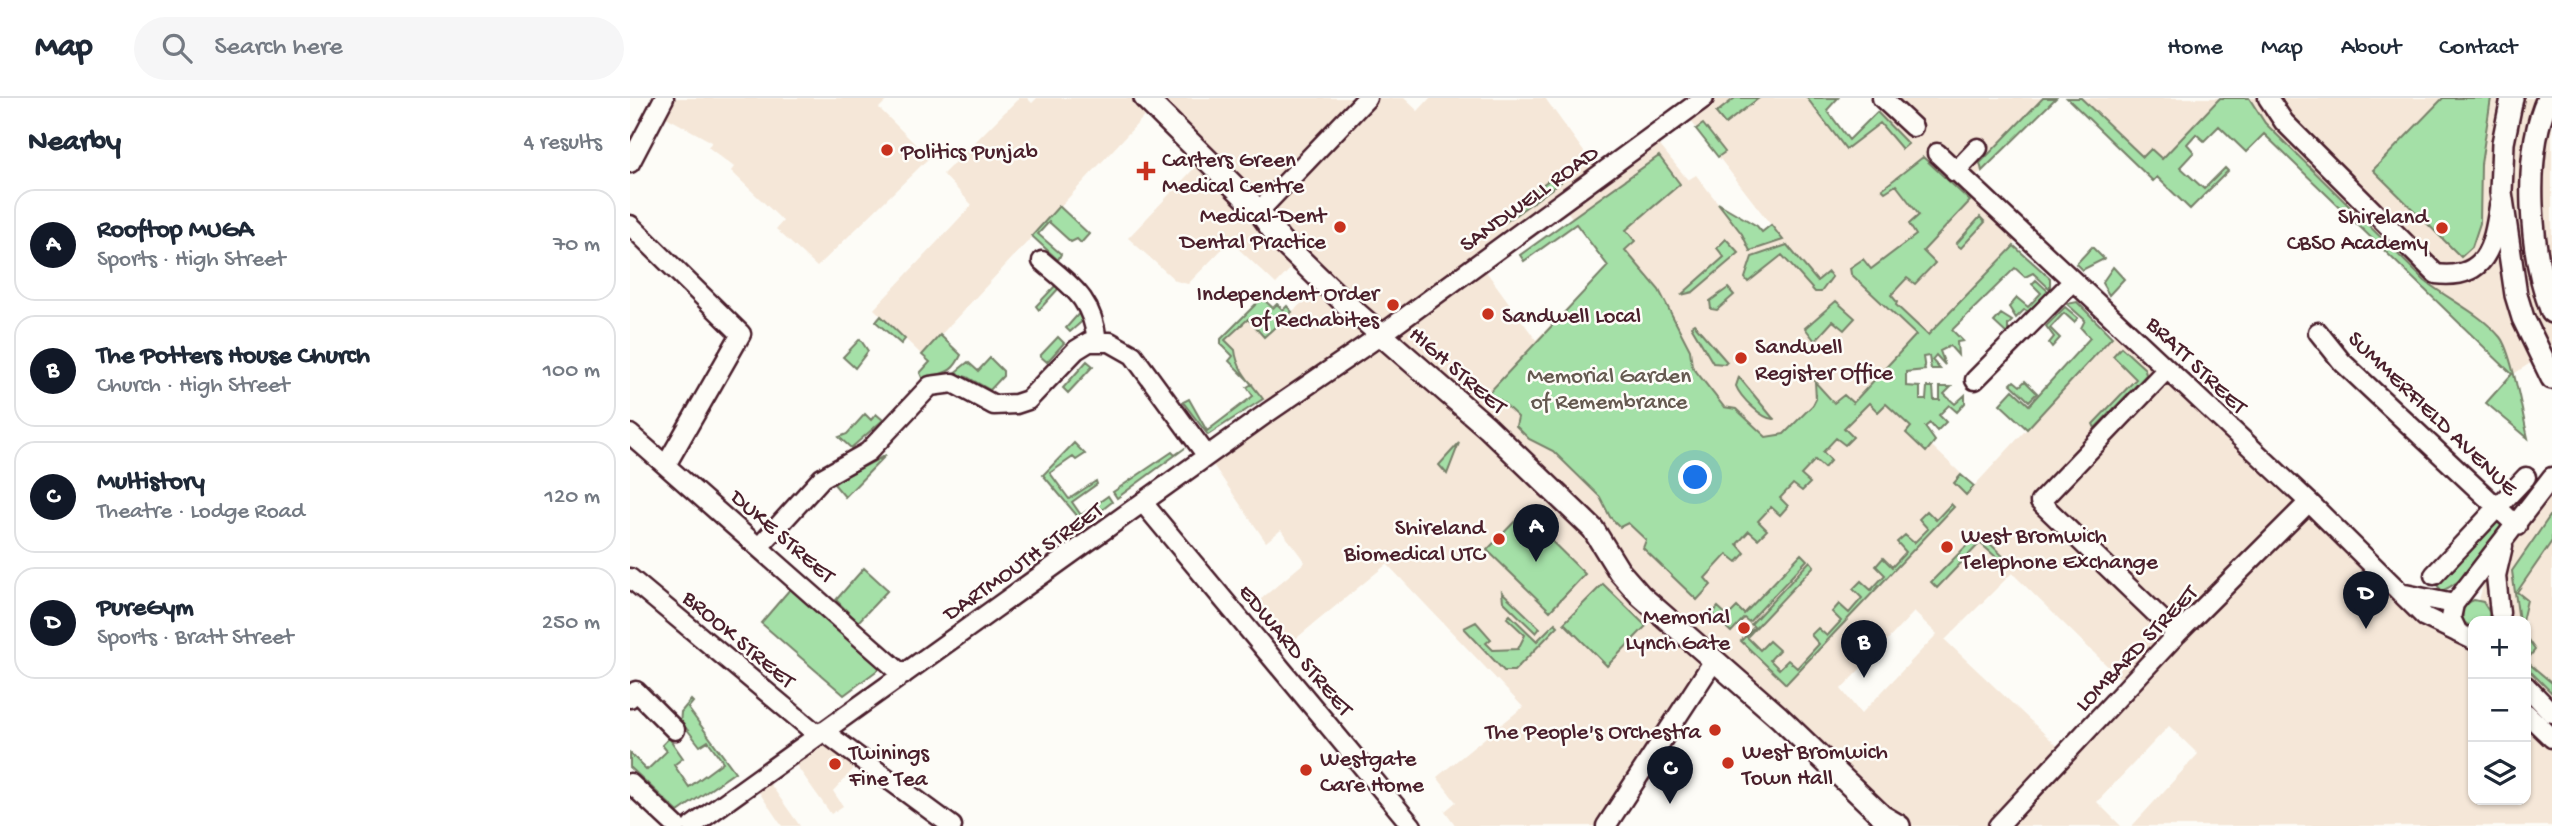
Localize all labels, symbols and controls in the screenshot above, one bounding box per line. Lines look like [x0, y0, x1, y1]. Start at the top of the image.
search box [134, 17, 624, 80]
text: Map [35, 29, 92, 67]
icon: search [158, 29, 196, 67]
text: Search here [214, 33, 343, 64]
text: Home [2167, 34, 2223, 63]
text: Map [2261, 34, 2303, 63]
text: About [2341, 34, 2401, 63]
text: Contact [2439, 34, 2517, 63]
text: Nearby [28, 126, 121, 161]
text: 4 results [523, 130, 602, 157]
place label: Politics Punjab [900, 140, 1038, 167]
street label: SANDWELL ROAD [1455, 140, 1606, 259]
marker: Politics Punjab [879, 142, 895, 158]
place label: Carters Green Medical Centre [1162, 148, 1305, 201]
marker: Carters Green Medical Centre [1136, 161, 1156, 181]
place label: Medical-Dent Dental Practice [1178, 204, 1328, 257]
place label: Shireland CBSO Academy [2287, 205, 2430, 258]
text: Rooftop MUGA [97, 216, 253, 247]
marker: Medical-Dent Dental Practice [1332, 219, 1348, 235]
marker: Shireland CBSO Academy [2434, 220, 2450, 236]
text: A [46, 232, 60, 259]
text: 70 m [553, 232, 600, 259]
text: Sports · High Street [97, 247, 285, 274]
place label: Independent Order of Rechabites [1196, 282, 1381, 335]
marker: Independent Order of Rechabites [1385, 297, 1401, 313]
place label: Sandwell Local [1502, 304, 1641, 331]
marker: Sandwell Local [1480, 306, 1496, 322]
street label: BRATT STREET [2139, 311, 2252, 422]
street label: HIGH STREET [1402, 322, 1512, 422]
street label: SUMMERFIELD AVENUE [2341, 326, 2523, 504]
place label: Sandwell Register Office [1755, 335, 1894, 388]
text: The Potters House Church [97, 342, 370, 373]
marker: Sandwell Register Office [1733, 350, 1749, 366]
text: B [47, 358, 59, 385]
text: 100 m [543, 358, 600, 385]
park label: Memorial Garden of Remembrance [1527, 364, 1691, 417]
text: Church · High Street [97, 373, 289, 400]
your location [1678, 460, 1712, 494]
text: Multistory [97, 468, 205, 499]
text: C [47, 484, 59, 511]
text: 120 m [545, 484, 600, 511]
street label: DUKE STREET [722, 484, 840, 591]
street label: DARTMOUTH STREET [937, 497, 1110, 629]
text: Theatre · Lodge Road [97, 499, 305, 526]
pin: A [1513, 504, 1559, 562]
place label: Shireland Biomedical UTC [1343, 516, 1487, 569]
place label: West Bromwich Telephone Exchange [1959, 524, 2159, 577]
marker: Shireland Biomedical UTC [1491, 531, 1507, 547]
marker: West Bromwich Telephone Exchange [1939, 539, 1955, 555]
pin: D [2343, 571, 2389, 629]
street label: EDWARD STREET [1231, 580, 1358, 724]
street label: LOMBARD STREET [2070, 580, 2205, 718]
street label: BROOK STREET [675, 585, 800, 696]
text: PureGym [97, 594, 194, 625]
place label: Memorial Lynch Gate [1625, 605, 1731, 658]
text: D [46, 610, 61, 637]
text: 250 m [542, 610, 600, 637]
map controls [2468, 616, 2531, 805]
button: + [2468, 616, 2531, 679]
marker: Memorial Lynch Gate [1736, 620, 1752, 636]
pin: B [1841, 620, 1887, 678]
text: Sports · Bratt Street [97, 625, 293, 652]
button: − [2468, 679, 2531, 742]
place label: The People's Orchestra [1483, 720, 1702, 747]
marker: The People's Orchestra [1707, 722, 1723, 738]
place label: West Bromwich Town Hall [1740, 740, 1888, 793]
place label: Twinings Fine Tea [847, 741, 930, 794]
button: layers [2468, 742, 2531, 805]
pin: C [1647, 746, 1693, 804]
place label: Westgate Care Home [1320, 747, 1425, 800]
marker: West Bromwich Town Hall [1720, 755, 1736, 771]
marker: Twinings Fine Tea [827, 756, 843, 772]
marker: Westgate Care Home [1298, 762, 1314, 778]

